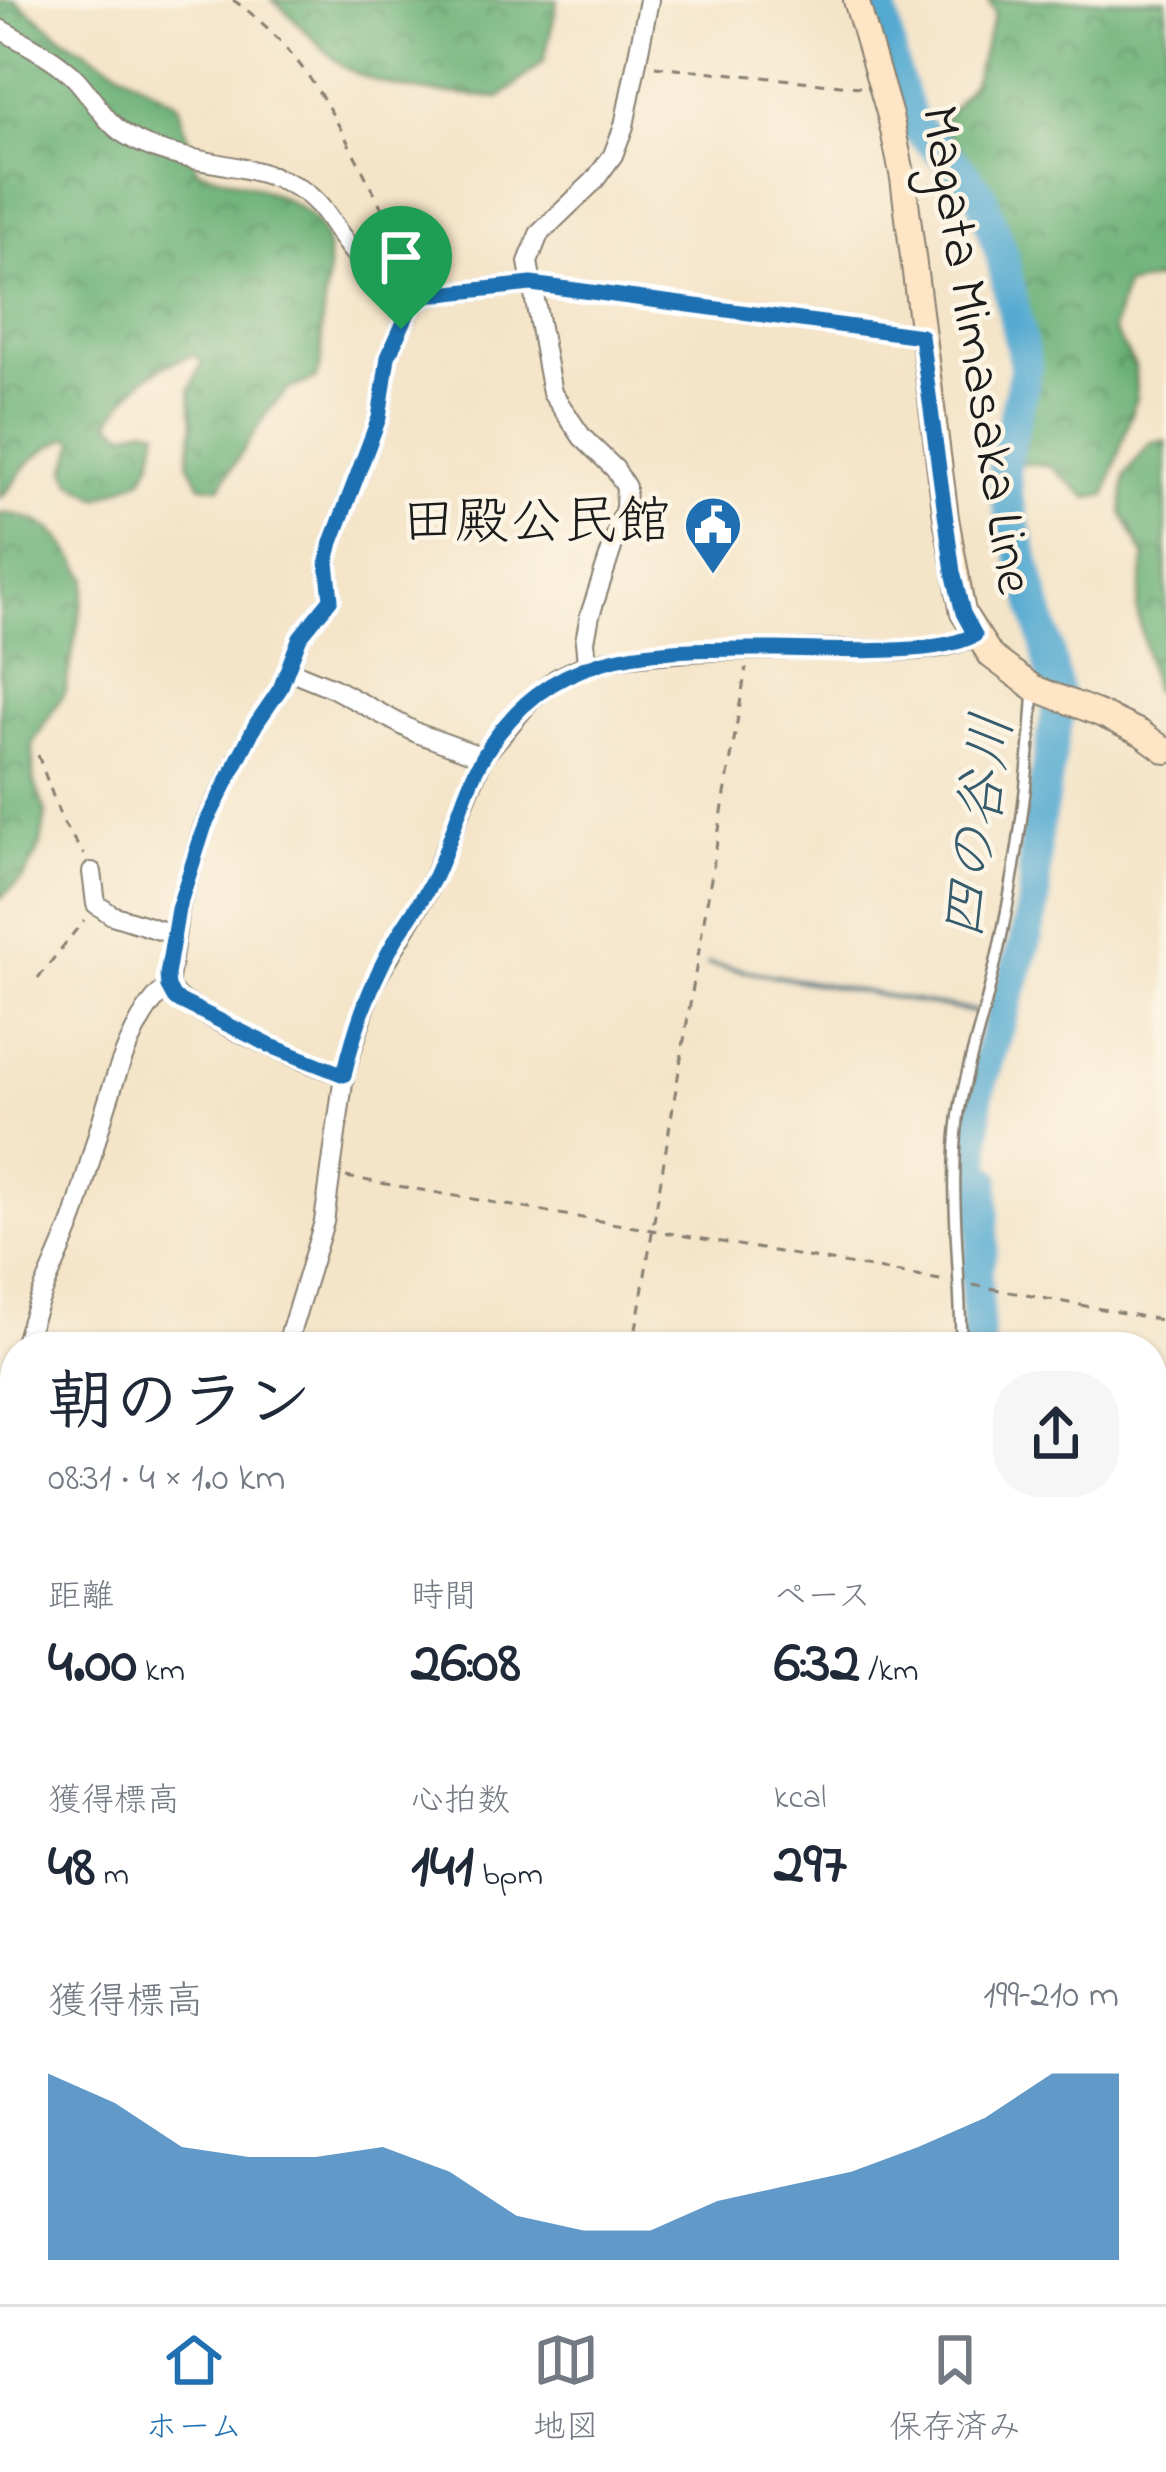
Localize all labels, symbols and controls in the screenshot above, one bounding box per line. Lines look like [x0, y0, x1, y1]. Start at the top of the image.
street label: Magata Mimasaka Line [896, 100, 1051, 601]
pin [350, 206, 452, 329]
icon: arrive [368, 224, 434, 290]
place label: 田殿公民館 [401, 486, 671, 564]
public building icon: 田殿公民館 [682, 494, 744, 576]
water label: 四の谷川 [925, 708, 1039, 946]
text: 朝のラン [48, 1358, 312, 1454]
button: share [993, 1371, 1119, 1497]
text: 08:31 · 4 × 1.0 km [48, 1451, 286, 1508]
text: 距離 [48, 1574, 114, 1622]
text: 時間 [411, 1574, 477, 1622]
text: ペース [774, 1574, 871, 1622]
text: 4.00 [48, 1622, 137, 1709]
text: 26:08 [411, 1622, 521, 1709]
text: 6:32 [774, 1622, 860, 1709]
text: km [137, 1648, 185, 1696]
text: /km [860, 1648, 919, 1696]
text: kcal [774, 1775, 826, 1823]
text: 獲得標高 [48, 1778, 180, 1826]
text: 心拍数 [411, 1778, 510, 1826]
text: 297 [774, 1823, 847, 1910]
text: 48 [48, 1826, 95, 1913]
text: 141 [411, 1826, 474, 1913]
text: m [95, 1852, 129, 1900]
text: bpm [474, 1852, 543, 1900]
text: 199–210 m [983, 1968, 1119, 2025]
text: 獲得標高 [48, 1975, 204, 2032]
tab: ホーム [145, 2327, 243, 2453]
tab: 地図 [533, 2327, 599, 2453]
tab: 保存済み [889, 2327, 1021, 2453]

